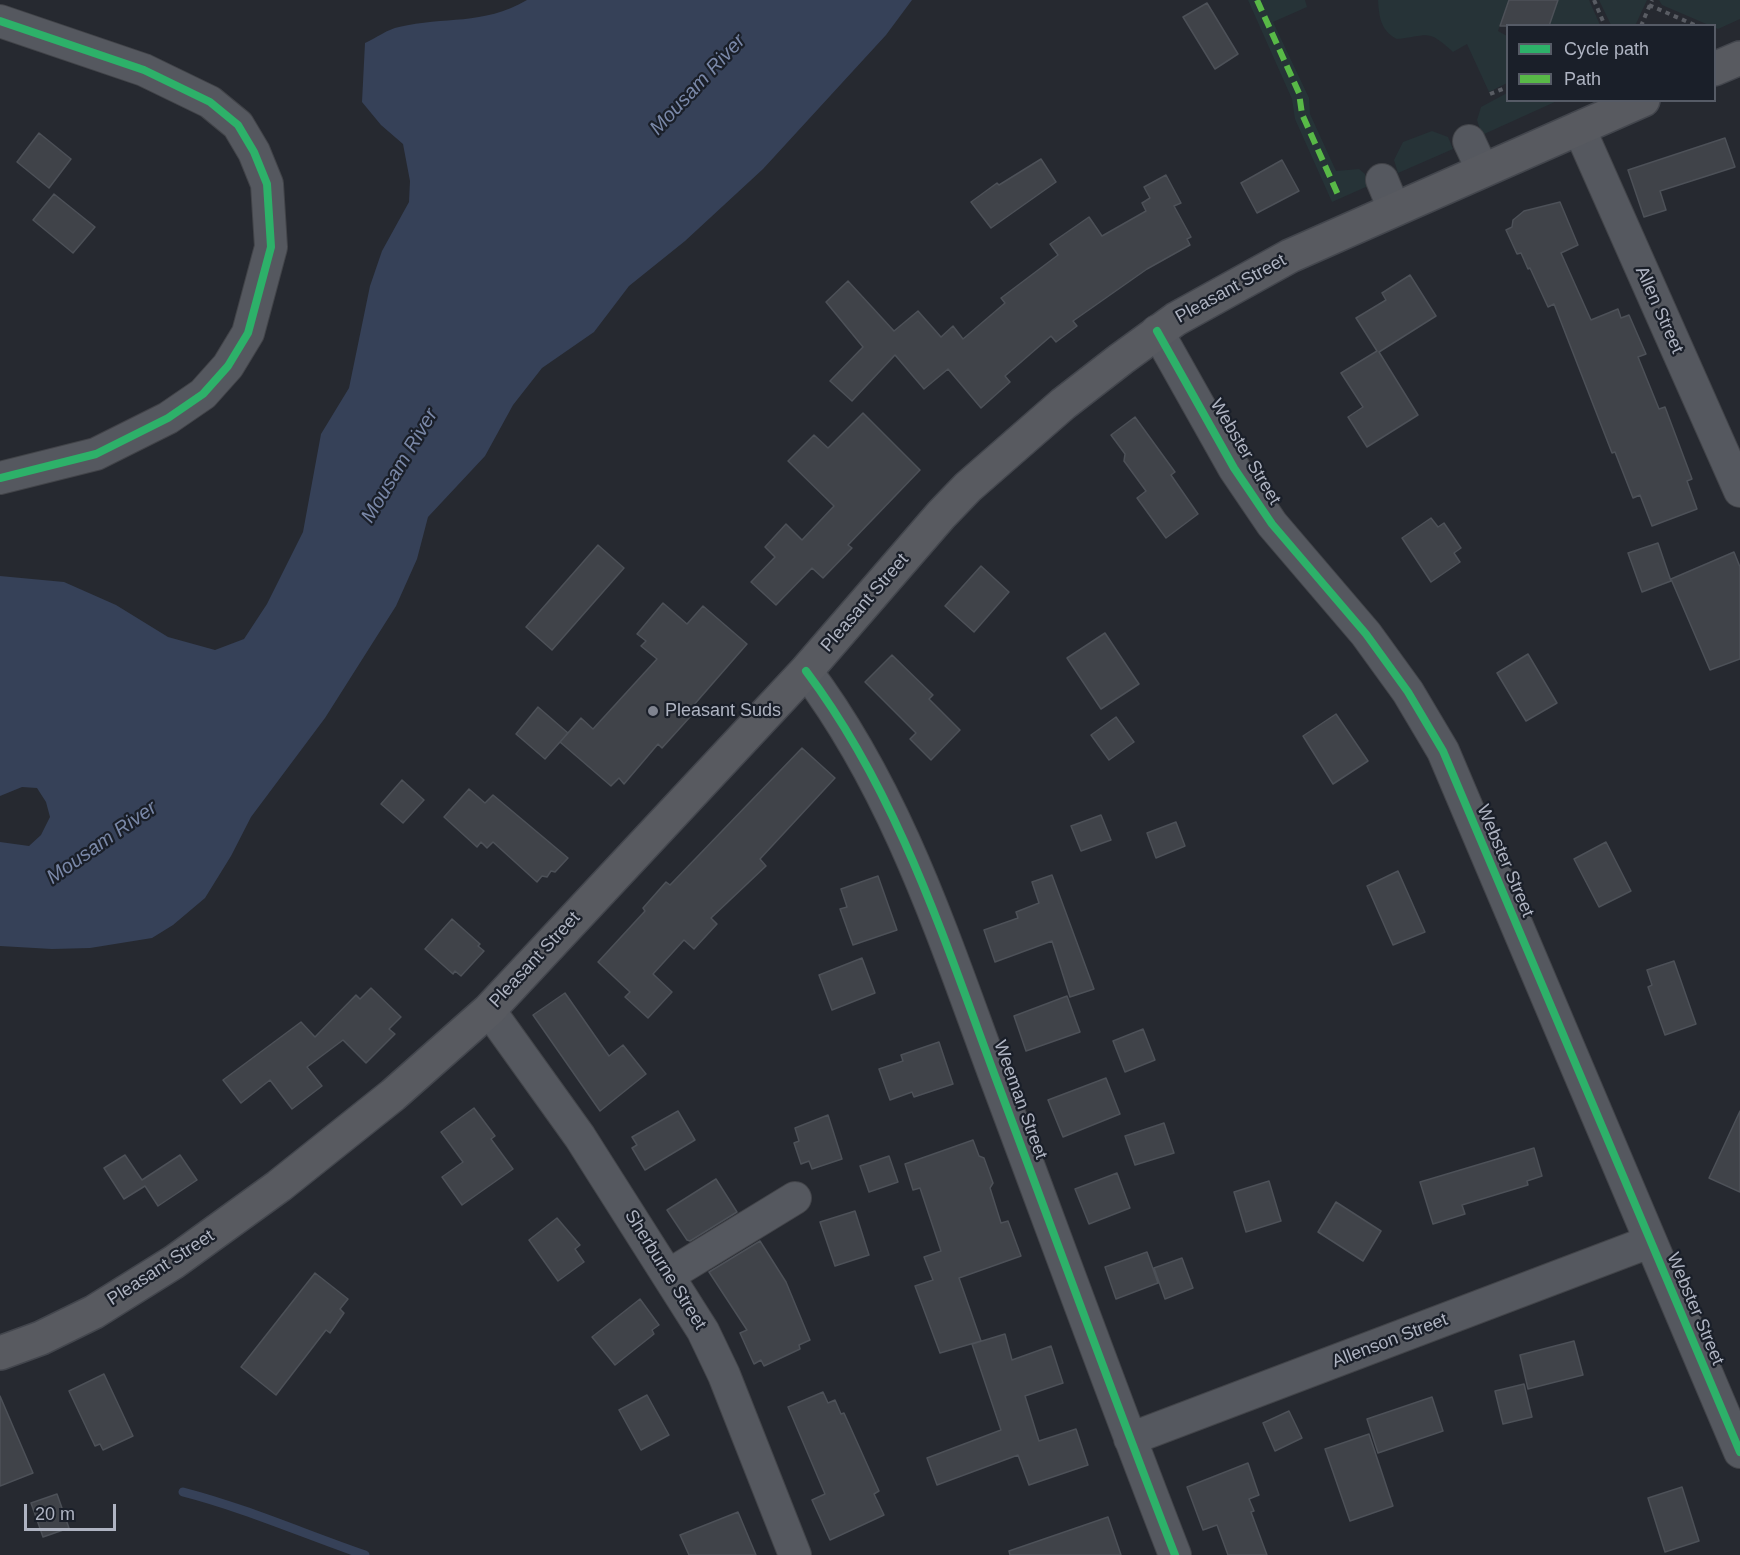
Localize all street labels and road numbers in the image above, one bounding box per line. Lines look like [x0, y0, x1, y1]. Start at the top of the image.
street label: Pleasant Street [1172, 250, 1290, 328]
street label: Allen Street [1630, 263, 1688, 357]
street label: Webster Street [1205, 395, 1285, 509]
street label: Pleasant Street [816, 549, 914, 657]
street label: Webster Street [1472, 802, 1538, 920]
street label: Pleasant Street [485, 908, 585, 1012]
street label: Weeman Street [989, 1038, 1051, 1162]
street label: Sherburne Street [620, 1206, 710, 1334]
street label: Pleasant Street [104, 1225, 218, 1311]
street label: Webster Street [1662, 1250, 1728, 1368]
street label: Allenson Street [1329, 1309, 1451, 1373]

